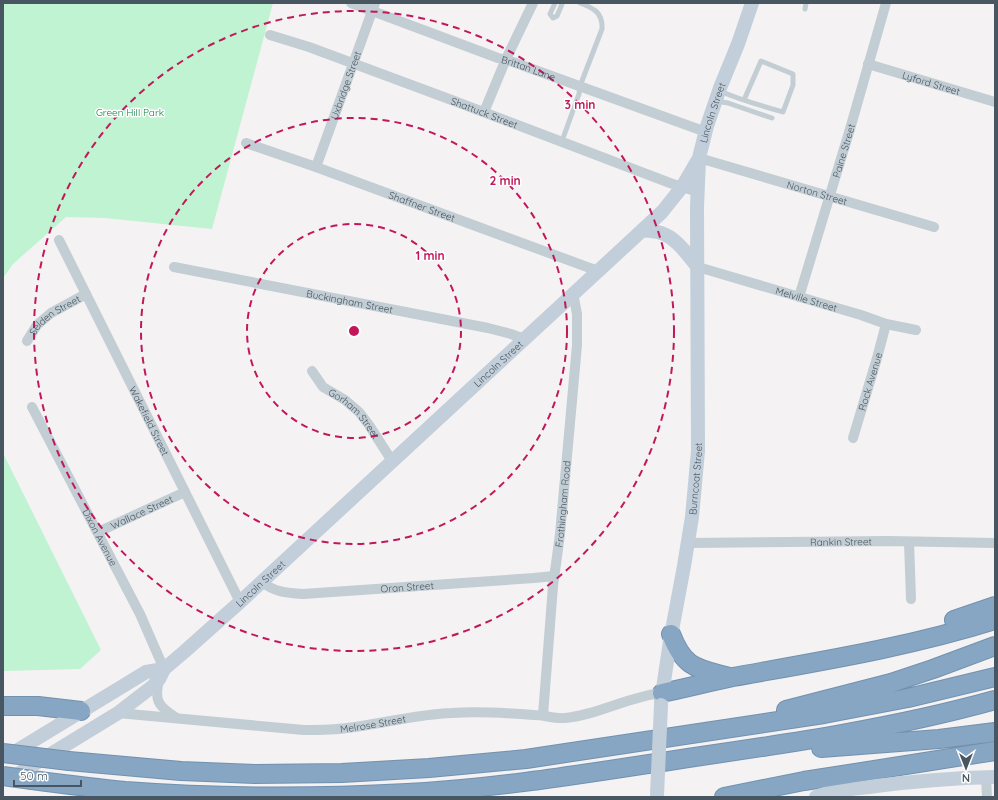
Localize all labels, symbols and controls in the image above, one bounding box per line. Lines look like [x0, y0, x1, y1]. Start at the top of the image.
street label: Uxbridge Street [327, 49, 364, 121]
street label: Brittan Lane [500, 53, 558, 84]
street label: Lyford Street [901, 68, 962, 98]
street label: Lincoln Street [697, 80, 728, 144]
street label: Shattuck Street [449, 94, 520, 131]
text: 3 min [565, 97, 595, 112]
park label: Green Hill Park [96, 106, 164, 119]
street label: Paine Street [829, 122, 858, 179]
text: 2 min [489, 173, 521, 188]
street label: Norton Street [785, 178, 849, 208]
street label: Shaffner Street [387, 188, 458, 225]
text: 1 min [415, 248, 445, 263]
street label: Melville Street [774, 284, 839, 314]
street label: Buckingham Street [305, 286, 395, 316]
street label: Selden Street [26, 292, 83, 337]
centre of rings [347, 324, 361, 338]
street label: Lincoln Street [471, 337, 526, 389]
street label: Rock Avenue [855, 351, 885, 412]
street label: Wakefield Street [126, 384, 172, 458]
street label: Gorham Street [326, 385, 383, 442]
street label: Burncoat Street [686, 442, 705, 516]
street label: Frothingham Road [552, 460, 573, 548]
street label: Wallace Street [108, 492, 175, 532]
street label: Dixon Avenue [80, 506, 120, 569]
street label: Rankin Street [810, 535, 873, 548]
street label: Lincoln Street [233, 557, 288, 609]
street label: Oran Street [380, 578, 435, 595]
street label: Melrose Street [339, 712, 407, 735]
north arrow [946, 748, 986, 788]
scale bar [14, 762, 81, 788]
text: 50 m [20, 768, 48, 783]
text: N [962, 771, 970, 785]

